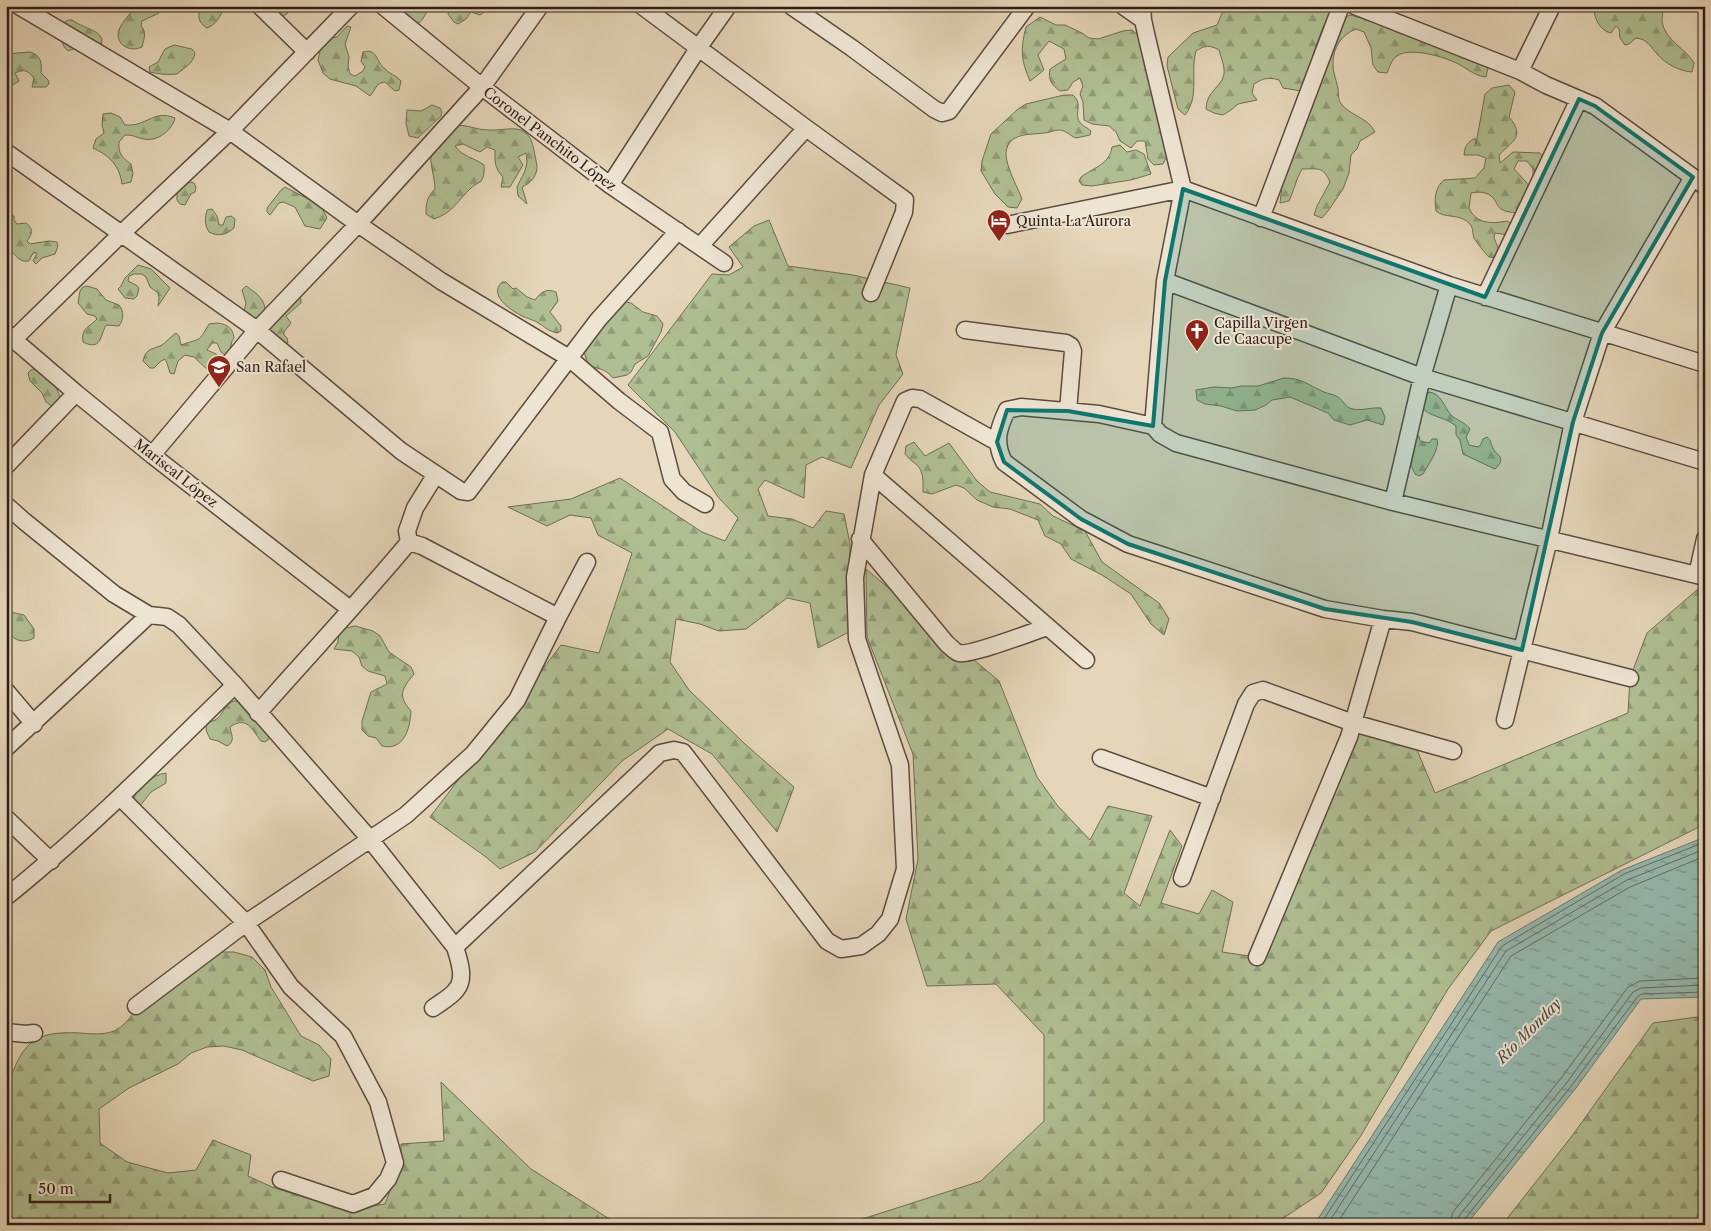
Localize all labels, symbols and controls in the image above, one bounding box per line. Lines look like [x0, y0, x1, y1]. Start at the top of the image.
street label: Coronel Panchito López [480, 83, 620, 195]
hotel icon: Quinta La Aurora [986, 208, 1012, 242]
place label: Quinta La Aurora [1016, 212, 1132, 230]
place label: Capilla Virgen de Caacupe [1214, 314, 1308, 348]
church icon: Capilla Virgen de Caacupe [1184, 318, 1210, 352]
school or university icon: San Rafael [206, 354, 232, 388]
place label: San Rafael [236, 358, 306, 376]
street label: Mariscal López [130, 435, 222, 511]
water label: Río Monday [1491, 994, 1566, 1068]
scale bar [30, 1171, 110, 1203]
text: 50 m [38, 1179, 74, 1198]

